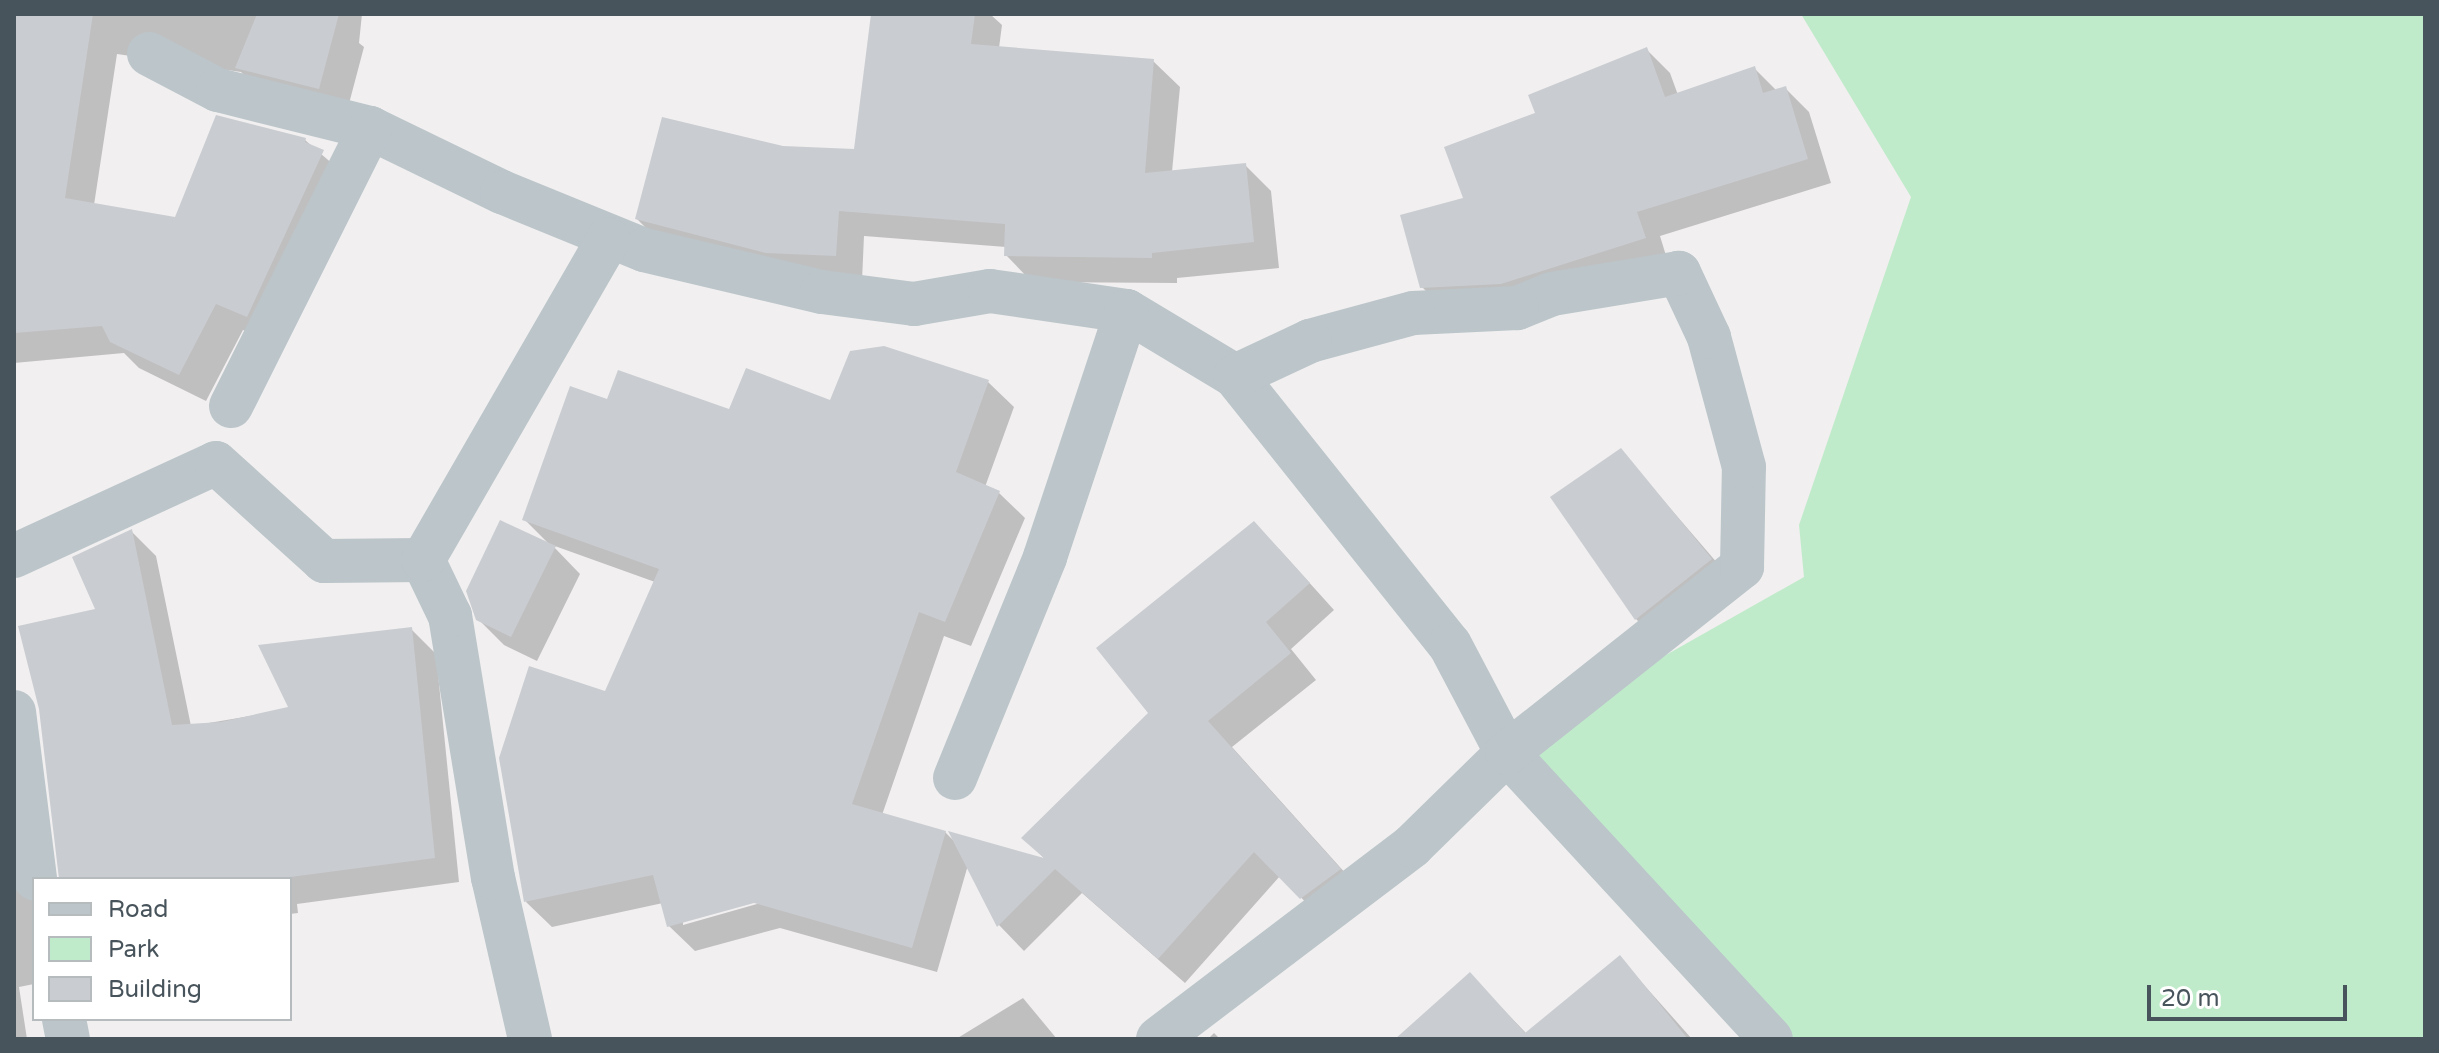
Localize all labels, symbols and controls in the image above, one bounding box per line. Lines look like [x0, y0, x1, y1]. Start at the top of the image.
legend [32, 877, 292, 1021]
text: Road [108, 895, 168, 924]
text: Park [108, 935, 159, 964]
scale bar [2151, 969, 2351, 1019]
text: Building [108, 975, 202, 1004]
text: 20 m [2161, 984, 2219, 1013]

